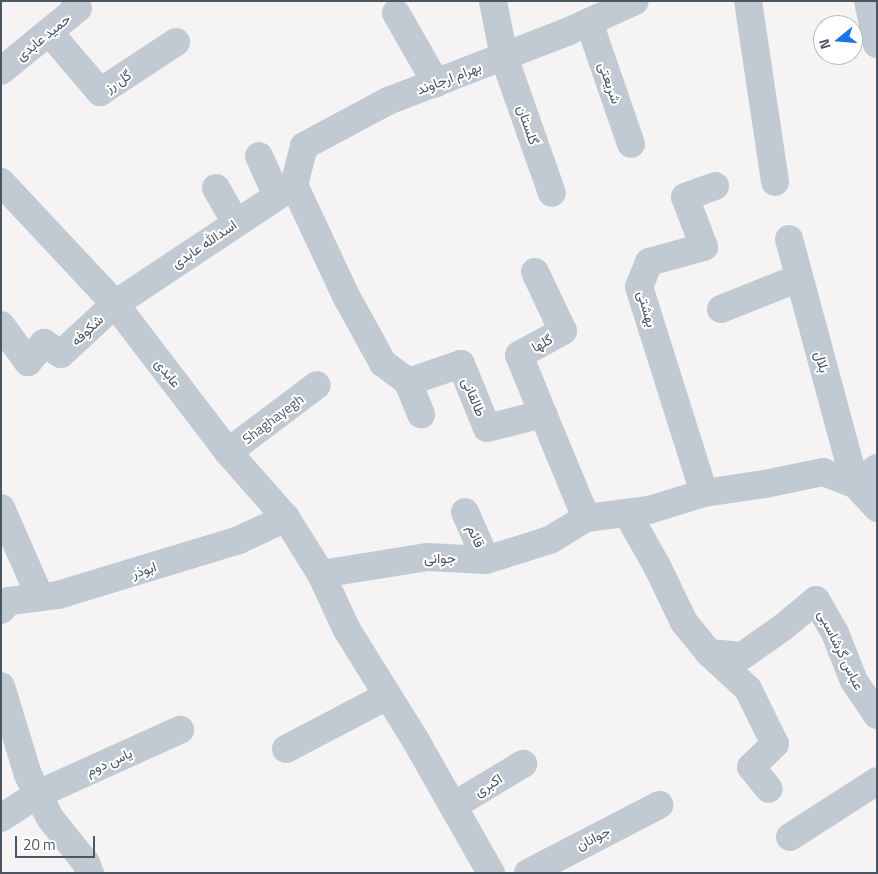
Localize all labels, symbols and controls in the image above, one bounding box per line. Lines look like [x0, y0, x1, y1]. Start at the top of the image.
street label: حمید عابدی [12, 10, 74, 64]
north arrow [813, 15, 863, 65]
text: N [813, 37, 836, 52]
street label: بهرام ارجاوند [414, 58, 484, 98]
street label: شریعتی [595, 60, 625, 106]
street label: گل رز [102, 66, 134, 96]
street label: گلستان [513, 103, 543, 147]
street label: اسدالله عابدی [168, 216, 240, 272]
street label: بهشتی [634, 289, 660, 329]
street label: شکوفه [67, 311, 107, 349]
street label: گلها [529, 330, 555, 356]
street label: بلال [811, 349, 833, 375]
street label: عابدی [151, 355, 185, 391]
street label: طالقانی [458, 375, 490, 419]
street label: Shaghayegh [239, 391, 307, 447]
street label: قائم [464, 522, 488, 550]
street label: جوانی [424, 550, 456, 566]
street label: ابوذر [129, 558, 159, 582]
street label: عباس گرشاسبی [814, 607, 868, 693]
street label: یاس دوم [83, 744, 135, 780]
street label: اکبری [471, 770, 505, 800]
street label: جوانان [573, 822, 613, 854]
scale bar [18, 826, 98, 858]
text: 20 m [23, 833, 56, 856]

